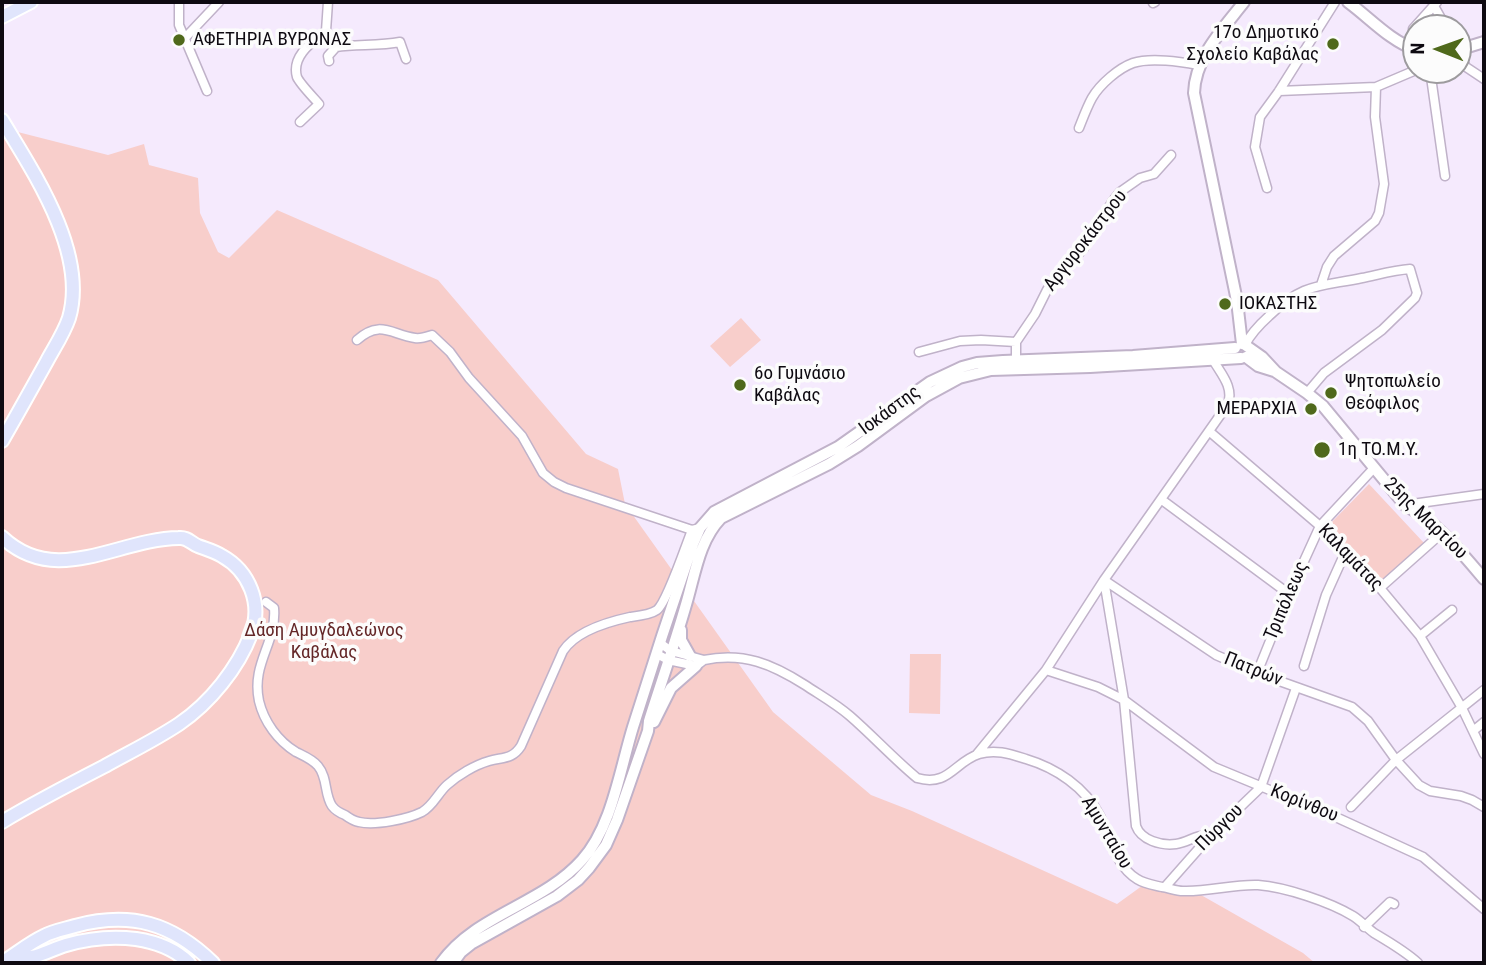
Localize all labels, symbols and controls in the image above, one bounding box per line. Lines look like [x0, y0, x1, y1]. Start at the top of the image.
north arrow [1402, 14, 1472, 84]
place label: 17ο Δημοτικό Σχολείο Καβάλας [1186, 22, 1319, 66]
place label: ΑΦΕΤΗΡΙΑ ΒΥΡΩΝΑΣ [193, 29, 351, 51]
marker: ΑΦΕΤΗΡΙΑ ΒΥΡΩΝΑΣ [171, 32, 187, 48]
marker: 17ο Δημοτικό Σχολείο Καβάλας [1325, 36, 1341, 52]
text: N [1406, 43, 1429, 55]
street label: Αργυροκάστρου [1039, 186, 1133, 296]
place label: ΙΟΚΑΣΤΗΣ [1239, 293, 1317, 315]
marker: ΙΟΚΑΣΤΗΣ [1217, 296, 1233, 312]
place label: 6ο Γυμνάσιο Καβάλας [754, 363, 846, 407]
place label: Ψητοπωλείο Θεόφιλος [1345, 371, 1441, 415]
marker: 6ο Γυμνάσιο Καβάλας [732, 377, 748, 393]
street label: Ιοκάστης [855, 381, 925, 441]
marker: Ψητοπωλείο Θεόφιλος [1323, 385, 1339, 401]
place label: ΜΕΡΑΡΧΙΑ [1216, 398, 1297, 420]
marker: ΜΕΡΑΡΧΙΑ [1303, 401, 1319, 417]
place label: 1η ΤΟ.Μ.Υ. [1338, 439, 1419, 461]
marker: 1η ΤΟ.Μ.Υ. [1312, 440, 1332, 460]
street label: 25ης Μαρτίου [1378, 473, 1472, 565]
street label: Καλαμάτας [1313, 520, 1387, 596]
street label: Τριπόλεως [1260, 558, 1314, 644]
park label: Δάση Αμυγδαλεώνος Καβάλας [244, 620, 404, 664]
street label: Πατρών [1220, 648, 1286, 692]
street label: Κορίνθου [1267, 780, 1341, 828]
street label: Αμυνταίου [1076, 793, 1136, 873]
street label: Πύργου [1192, 800, 1248, 856]

